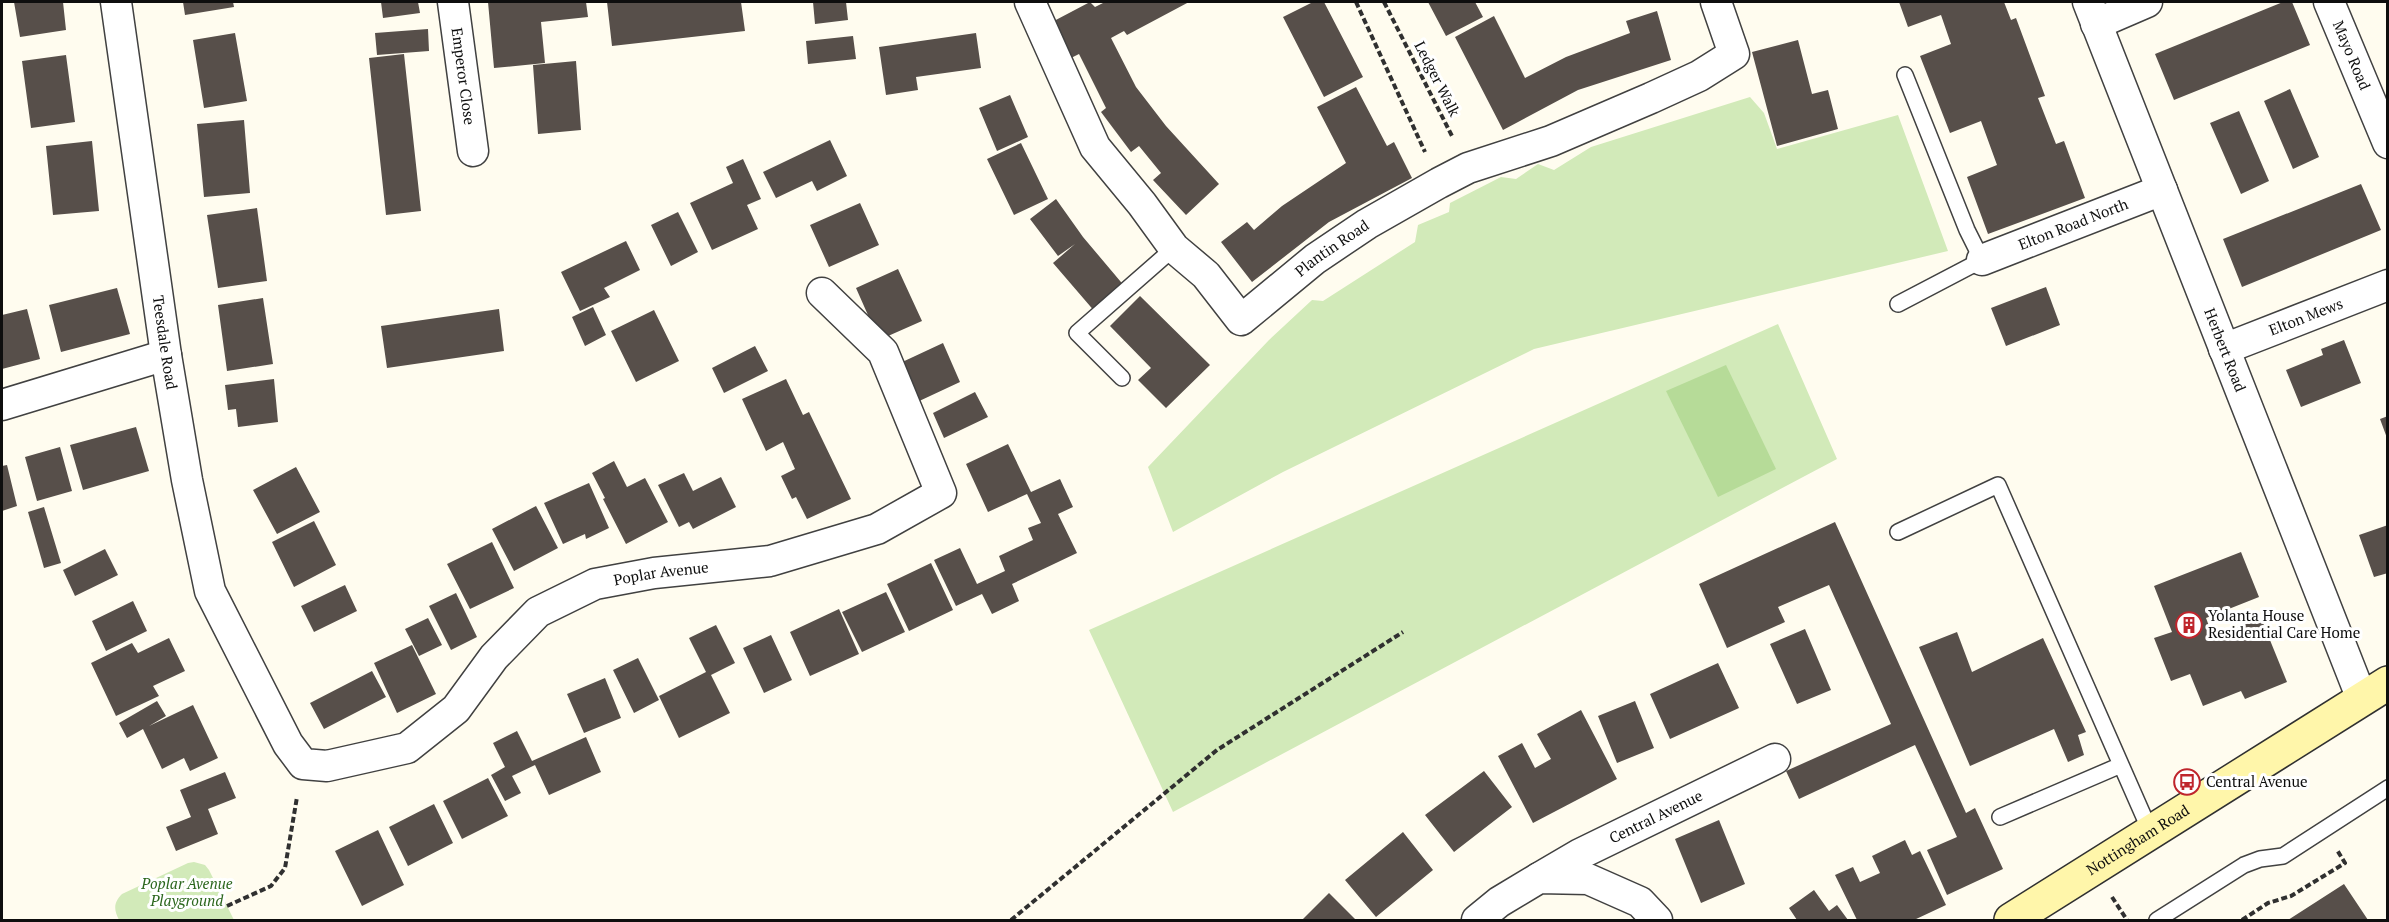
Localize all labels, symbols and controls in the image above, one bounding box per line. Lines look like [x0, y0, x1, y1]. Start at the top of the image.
street label: Mayo Road [2329, 17, 2376, 93]
street label: Emperor Close [448, 26, 480, 126]
street label: Ledger Walk [1410, 38, 1465, 120]
street label: Elton Road North [2015, 193, 2131, 254]
street label: Plantin Road [1290, 215, 1372, 281]
street label: Elton Mews [2266, 293, 2345, 340]
street label: Teesdale Road [149, 294, 183, 391]
street label: Herbert Road [2200, 305, 2251, 395]
street label: Poplar Avenue [612, 556, 710, 589]
place label: Yolanta House Residential Care Home [2208, 605, 2360, 642]
building icon: Yolanta House Residential Care Home [2174, 610, 2204, 640]
bus stop icon: Central Avenue [2172, 767, 2202, 797]
place label: Central Avenue [2206, 771, 2308, 791]
street label: Central Avenue [1605, 785, 1706, 847]
street label: Nottingham Road [2082, 799, 2193, 879]
park label: Poplar Avenue Playground [140, 873, 233, 910]

